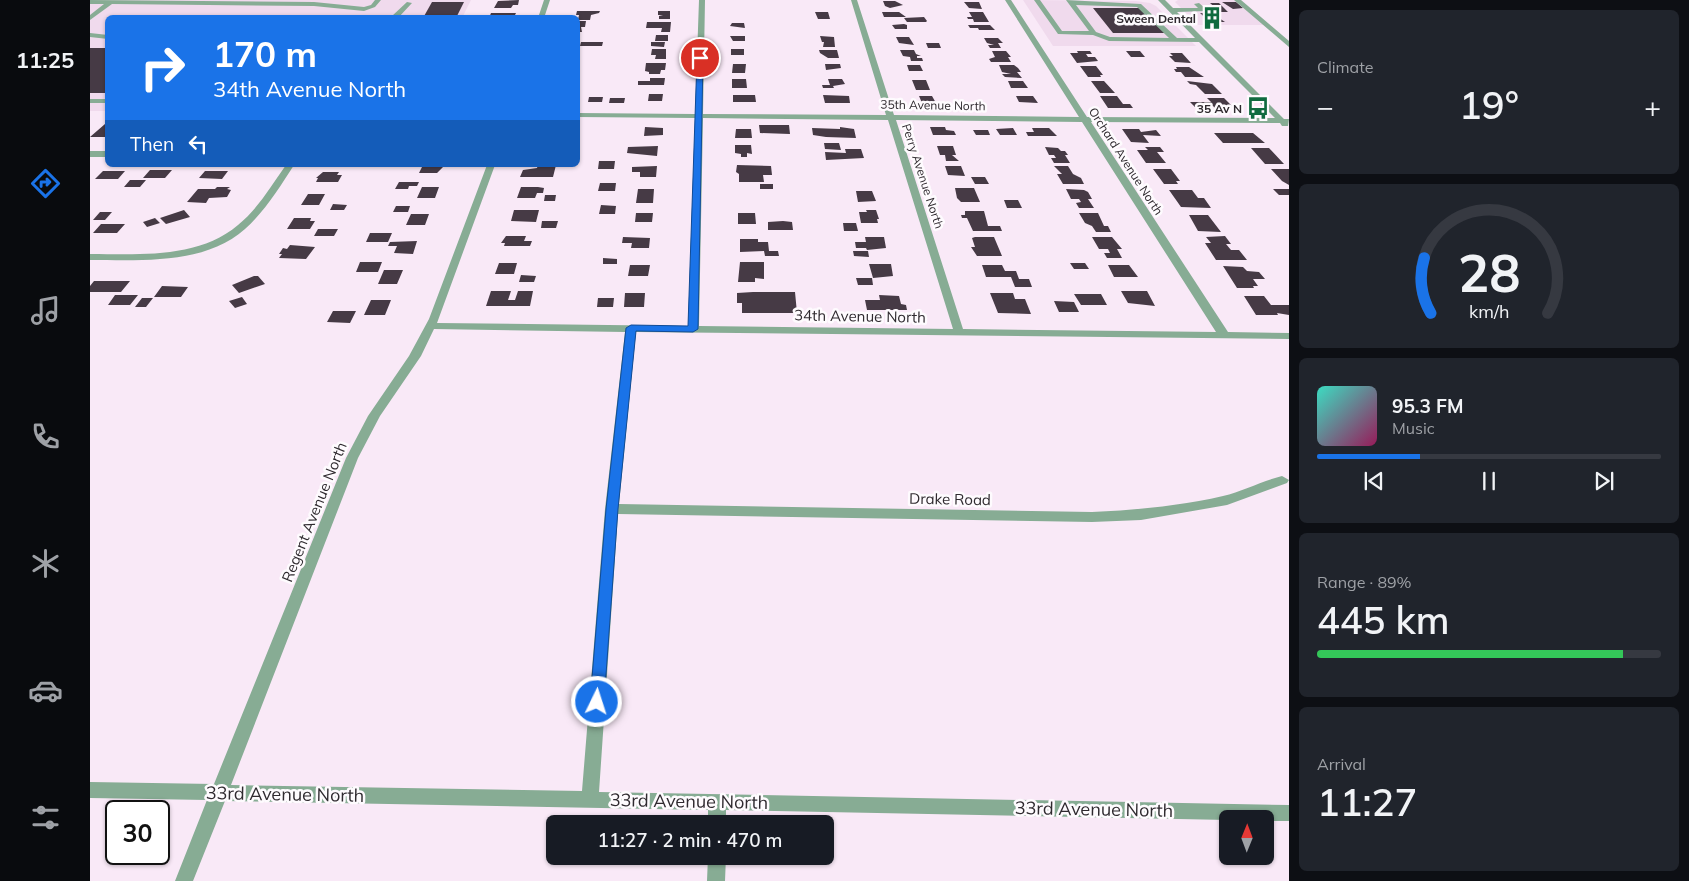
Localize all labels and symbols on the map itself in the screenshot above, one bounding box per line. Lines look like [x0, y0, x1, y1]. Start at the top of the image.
building icon: Sween Dental [1199, 5, 1225, 31]
place label: Sween Dental [1116, 11, 1196, 26]
pin [679, 37, 721, 79]
bus stop icon: 35 Av N [1245, 95, 1271, 121]
street label: 35th Avenue North [880, 97, 986, 113]
place label: 35 Av N [1197, 101, 1242, 116]
street label: Orchard Avenue North [1086, 105, 1166, 217]
street label: Perry Avenue North [899, 122, 947, 230]
street label: 34th Avenue North [794, 305, 926, 327]
street label: Regent Avenue North [277, 439, 351, 585]
street label: Drake Road [909, 489, 991, 509]
position arrow [570, 675, 622, 727]
street label: 33rd Avenue North [206, 781, 364, 807]
street label: 33rd Avenue North [610, 788, 768, 814]
street label: 33rd Avenue North [1015, 796, 1173, 822]
speed limit sign: 30 [105, 800, 170, 865]
north arrow [1219, 810, 1274, 865]

